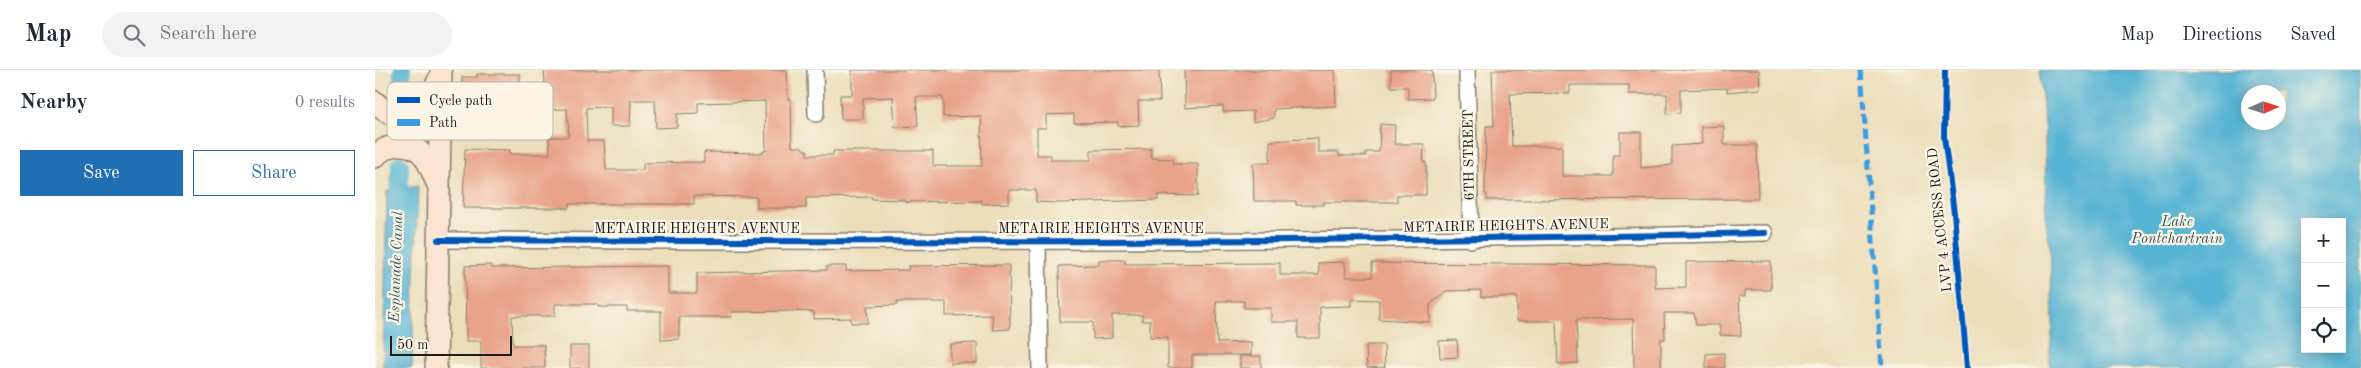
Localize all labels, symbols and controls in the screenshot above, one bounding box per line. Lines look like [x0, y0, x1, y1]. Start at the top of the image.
search box [102, 12, 452, 57]
icon: search [120, 21, 148, 49]
text: Map [25, 23, 72, 47]
text: Search here [160, 25, 257, 44]
text: Map [2121, 26, 2154, 44]
text: Directions [2182, 26, 2262, 44]
text: Saved [2290, 26, 2336, 44]
legend [387, 82, 553, 140]
north arrow [2241, 85, 2286, 130]
text: Nearby [20, 92, 88, 113]
text: Cycle path [429, 94, 492, 108]
text: 0 results [295, 95, 355, 111]
street label: 6TH STREET [1461, 109, 1477, 201]
text: Path [429, 116, 458, 130]
street label: LVP 4 ACCESS ROAD [1925, 147, 1955, 293]
button: Save [20, 150, 183, 196]
button: Share [193, 150, 355, 196]
water label: Esplanade Canal [388, 210, 406, 324]
water label: Lake Pontchartrain [2130, 215, 2223, 247]
street label: METAIRIE HEIGHTS AVENUE [1403, 217, 1609, 235]
map controls [2301, 218, 2346, 353]
button: + [2301, 218, 2346, 263]
street label: METAIRIE HEIGHTS AVENUE [594, 222, 800, 236]
street label: METAIRIE HEIGHTS AVENUE [998, 222, 1204, 236]
button: − [2301, 263, 2346, 308]
button: locate [2301, 308, 2346, 353]
scale bar [390, 333, 513, 356]
text: 50 m [397, 338, 428, 352]

